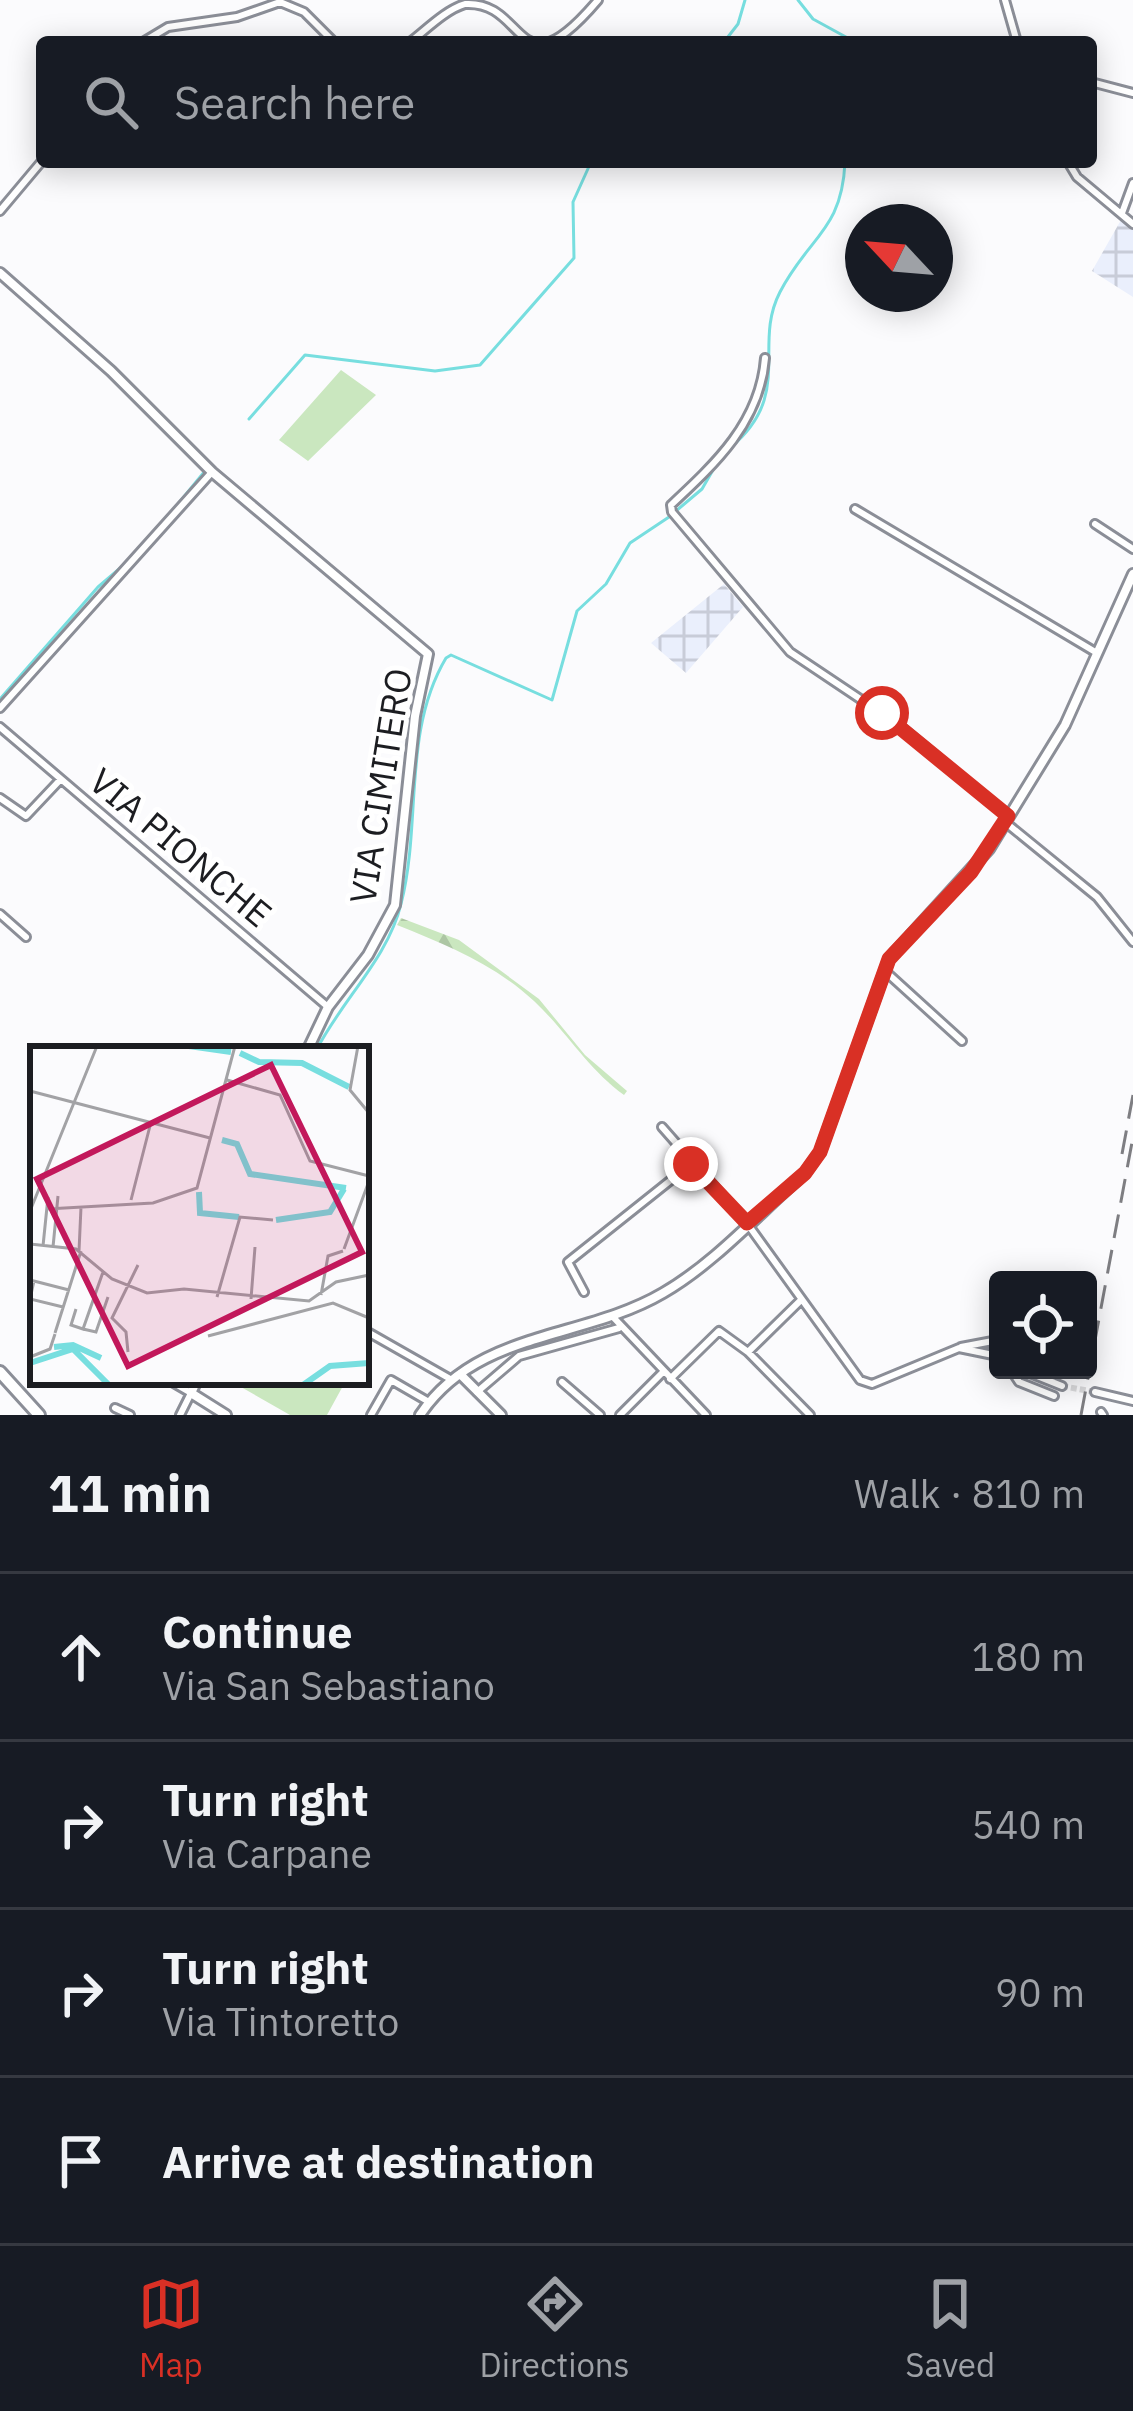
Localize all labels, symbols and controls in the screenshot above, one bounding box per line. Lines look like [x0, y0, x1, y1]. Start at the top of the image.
search box [36, 36, 1097, 168]
icon: search [78, 69, 144, 135]
text: Search here [174, 73, 415, 131]
north arrow [845, 204, 953, 312]
street label: VIA CIMITERO [338, 665, 422, 907]
route start [855, 686, 909, 740]
street label: VIA PIONCHE [80, 757, 282, 937]
inset map [30, 1046, 369, 1385]
route end [664, 1137, 718, 1191]
map controls [989, 1271, 1097, 1379]
button: locate [989, 1271, 1097, 1379]
text: 11 min [48, 1460, 212, 1526]
text: Walk · 810 m [854, 1468, 1085, 1519]
text: Continue [162, 1602, 353, 1660]
icon: ahead [48, 1624, 114, 1690]
text: 180 m [972, 1631, 1085, 1682]
text: Via San Sebastiano [162, 1660, 495, 1711]
text: Turn right [162, 1770, 369, 1828]
icon: right [48, 1792, 114, 1858]
text: 540 m [972, 1799, 1085, 1850]
text: Via Carpane [162, 1828, 372, 1879]
text: Turn right [162, 1938, 369, 1996]
icon: right [48, 1960, 114, 2026]
text: 90 m [995, 1967, 1085, 2018]
text: Via Tintoretto [162, 1996, 399, 2047]
icon: arrive [48, 2128, 114, 2194]
text: Arrive at destination [162, 2132, 595, 2190]
tab: Map [138, 2271, 204, 2386]
tab: Directions [480, 2271, 630, 2386]
tab: Saved [905, 2271, 995, 2386]

